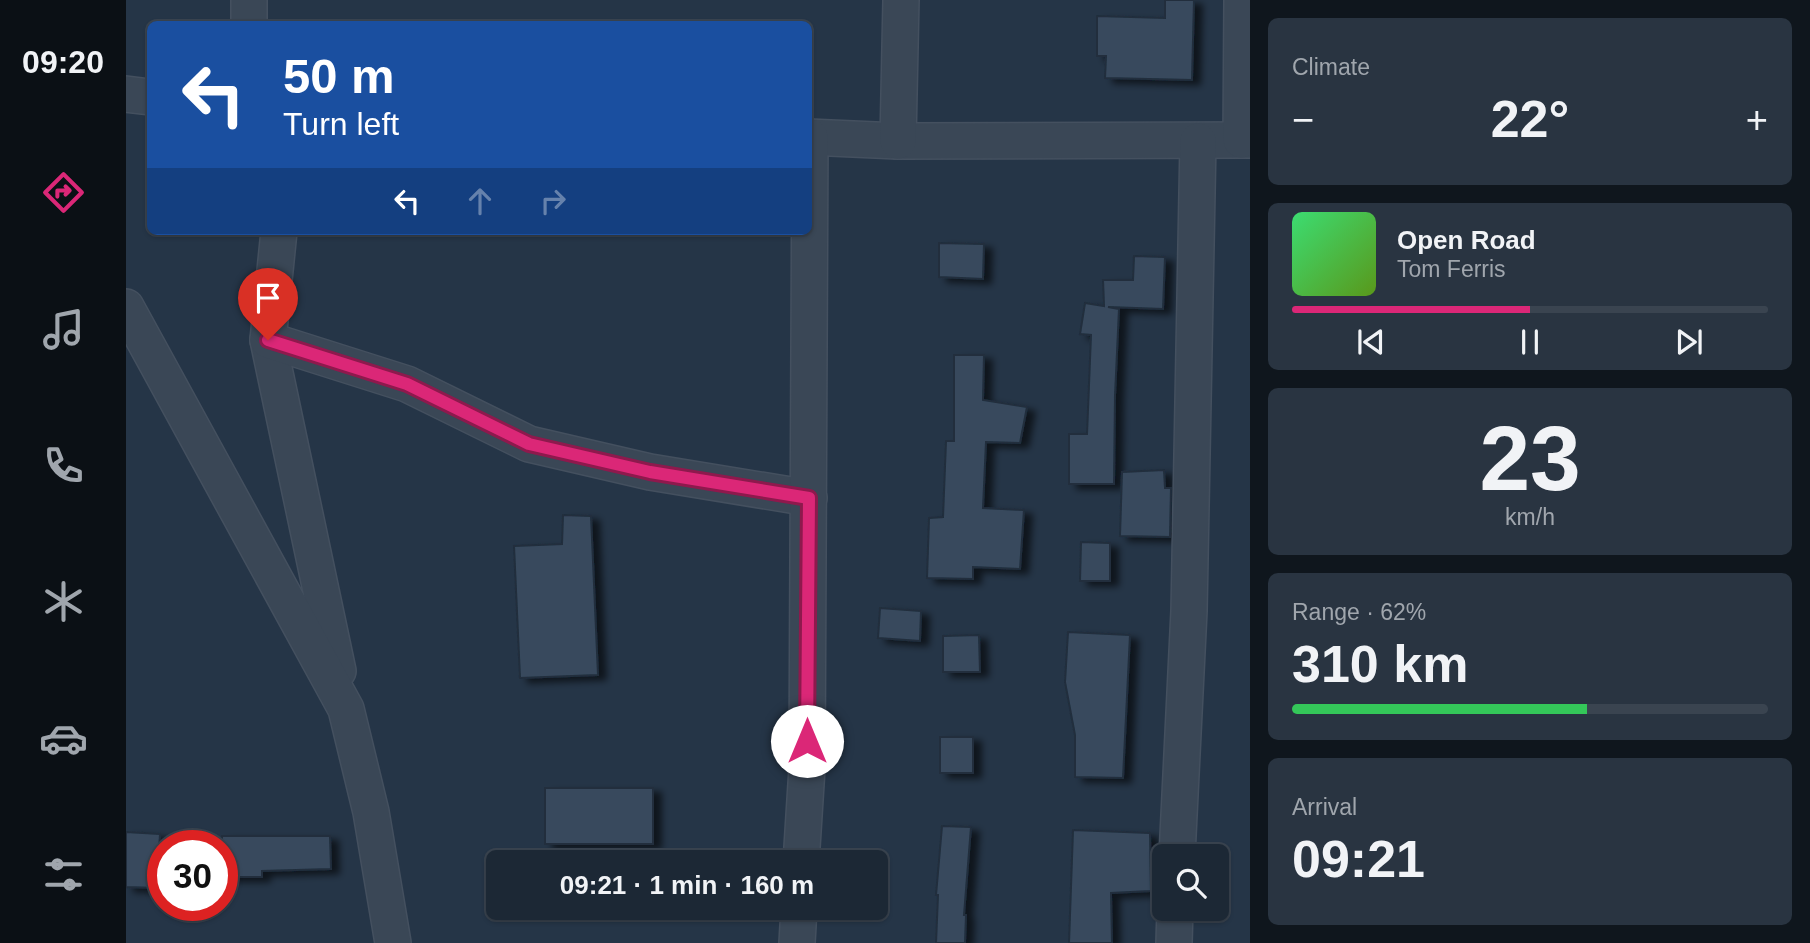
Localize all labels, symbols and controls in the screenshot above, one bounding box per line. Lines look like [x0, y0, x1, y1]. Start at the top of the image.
text: 09:20 [22, 44, 104, 80]
icon: left [168, 49, 259, 140]
text: 50 m [283, 49, 395, 103]
text: Climate [1292, 54, 1370, 80]
text: 22° [1491, 90, 1569, 148]
text: − [1292, 99, 1314, 141]
text: + [1746, 99, 1768, 141]
text: Turn left [283, 106, 399, 142]
icon: directions [39, 168, 88, 217]
icon: left [388, 182, 426, 220]
icon: ahead [461, 182, 499, 220]
icon: right [534, 182, 572, 220]
text: Open Road [1397, 225, 1536, 255]
text: Tom Ferris [1397, 256, 1506, 282]
pin [238, 268, 298, 340]
icon: arrive [249, 279, 287, 317]
icon: music [39, 305, 88, 354]
icon: previous [1352, 323, 1390, 361]
icon: pause [1511, 323, 1549, 361]
icon: next [1670, 323, 1708, 361]
text: 23 [1479, 408, 1581, 509]
icon: phone [39, 441, 88, 490]
text: km/h [1505, 504, 1555, 530]
icon: climate [39, 577, 88, 626]
text: Range · 62% [1292, 599, 1426, 625]
text: 310 km [1292, 635, 1468, 693]
position arrow [770, 704, 844, 778]
icon: car [39, 714, 88, 763]
text: Arrival [1292, 794, 1357, 820]
speed limit sign: 30 [147, 830, 238, 921]
text: 09:21 [1292, 830, 1425, 888]
map controls [1152, 844, 1229, 921]
button: search [1152, 844, 1229, 921]
icon: filters [39, 850, 88, 899]
text: 09:21 · 1 min · 160 m [560, 870, 814, 900]

